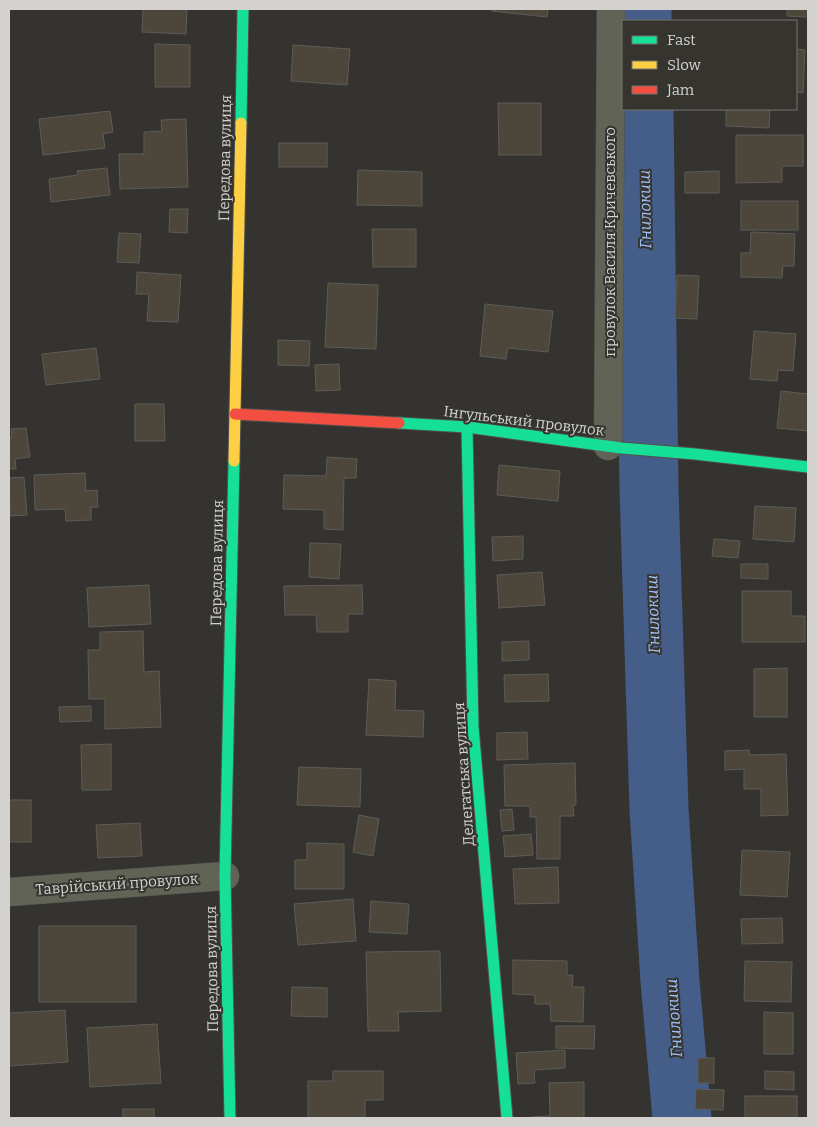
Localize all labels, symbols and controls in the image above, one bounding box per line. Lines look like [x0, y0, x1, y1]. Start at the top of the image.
legend [622, 20, 797, 110]
text: Fast [667, 31, 696, 49]
text: Slow [667, 56, 702, 74]
text: Jam [666, 81, 695, 99]
street label: Передова вулиця [215, 95, 235, 221]
street label: провулок Василя Кричевського [601, 127, 619, 357]
water label: Гнилокиш [635, 169, 655, 249]
street label: Інгульський провулок [443, 402, 606, 440]
street label: Передова вулиця [207, 500, 227, 626]
water label: Гнилокиш [642, 574, 664, 654]
street label: Делегатська вулиця [450, 702, 478, 846]
street label: Таврійський провулок [35, 869, 199, 899]
street label: Передова вулиця [202, 906, 222, 1032]
water label: Гнилокиш [662, 978, 686, 1058]

